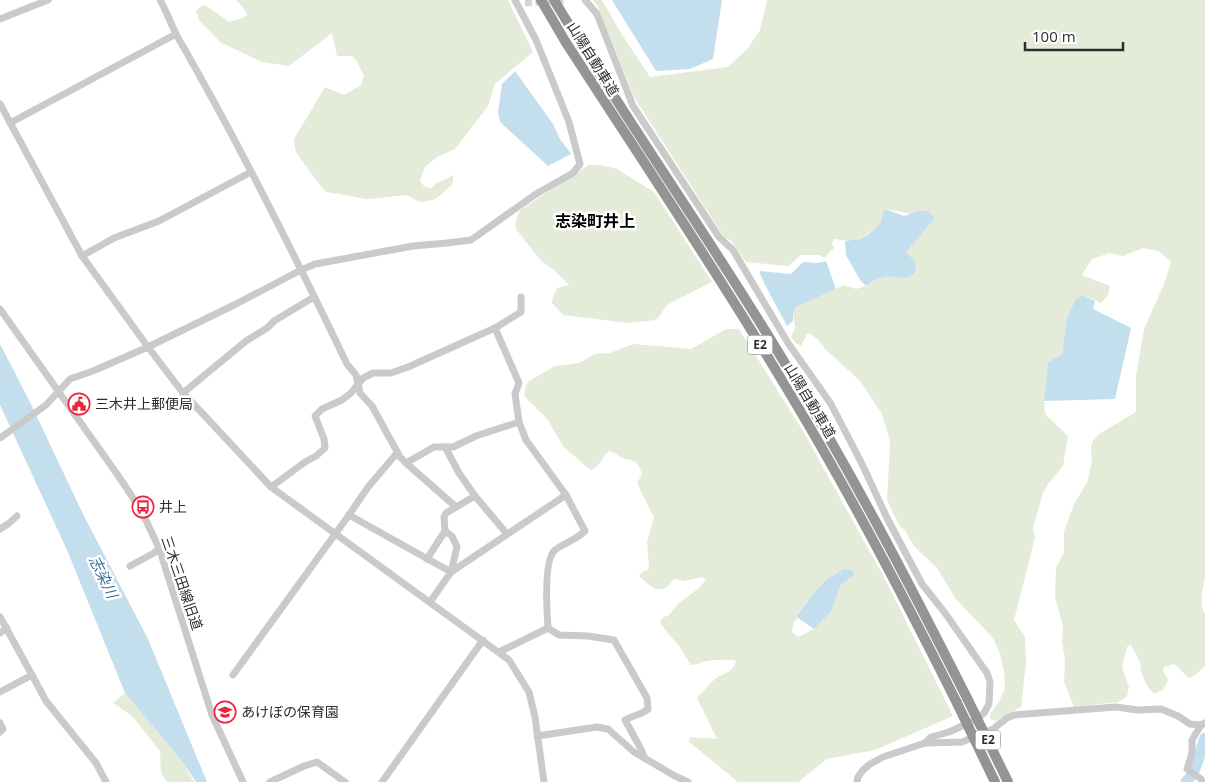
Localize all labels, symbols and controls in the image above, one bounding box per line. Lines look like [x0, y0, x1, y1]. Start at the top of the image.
street label: 山陽自動車道 [563, 18, 624, 99]
scale bar [1025, 20, 1122, 52]
text: 100 m [1032, 26, 1076, 46]
district label: 志染町井上 [555, 210, 635, 232]
road number: E2 [748, 336, 772, 354]
street label: 山陽自動車道 [781, 360, 840, 442]
public building icon: 三木井上郵便局 [67, 392, 91, 416]
place label: 三木井上郵便局 [95, 394, 193, 413]
bus stop icon: 井上 [131, 495, 155, 519]
place label: 井上 [159, 497, 187, 516]
street label: 三木三田線旧道 [158, 533, 207, 632]
water label: 志染川 [85, 552, 124, 603]
school or university icon: あけぼの保育園 [213, 700, 237, 724]
place label: あけぼの保育園 [241, 702, 339, 721]
road number: E2 [976, 730, 1000, 750]

